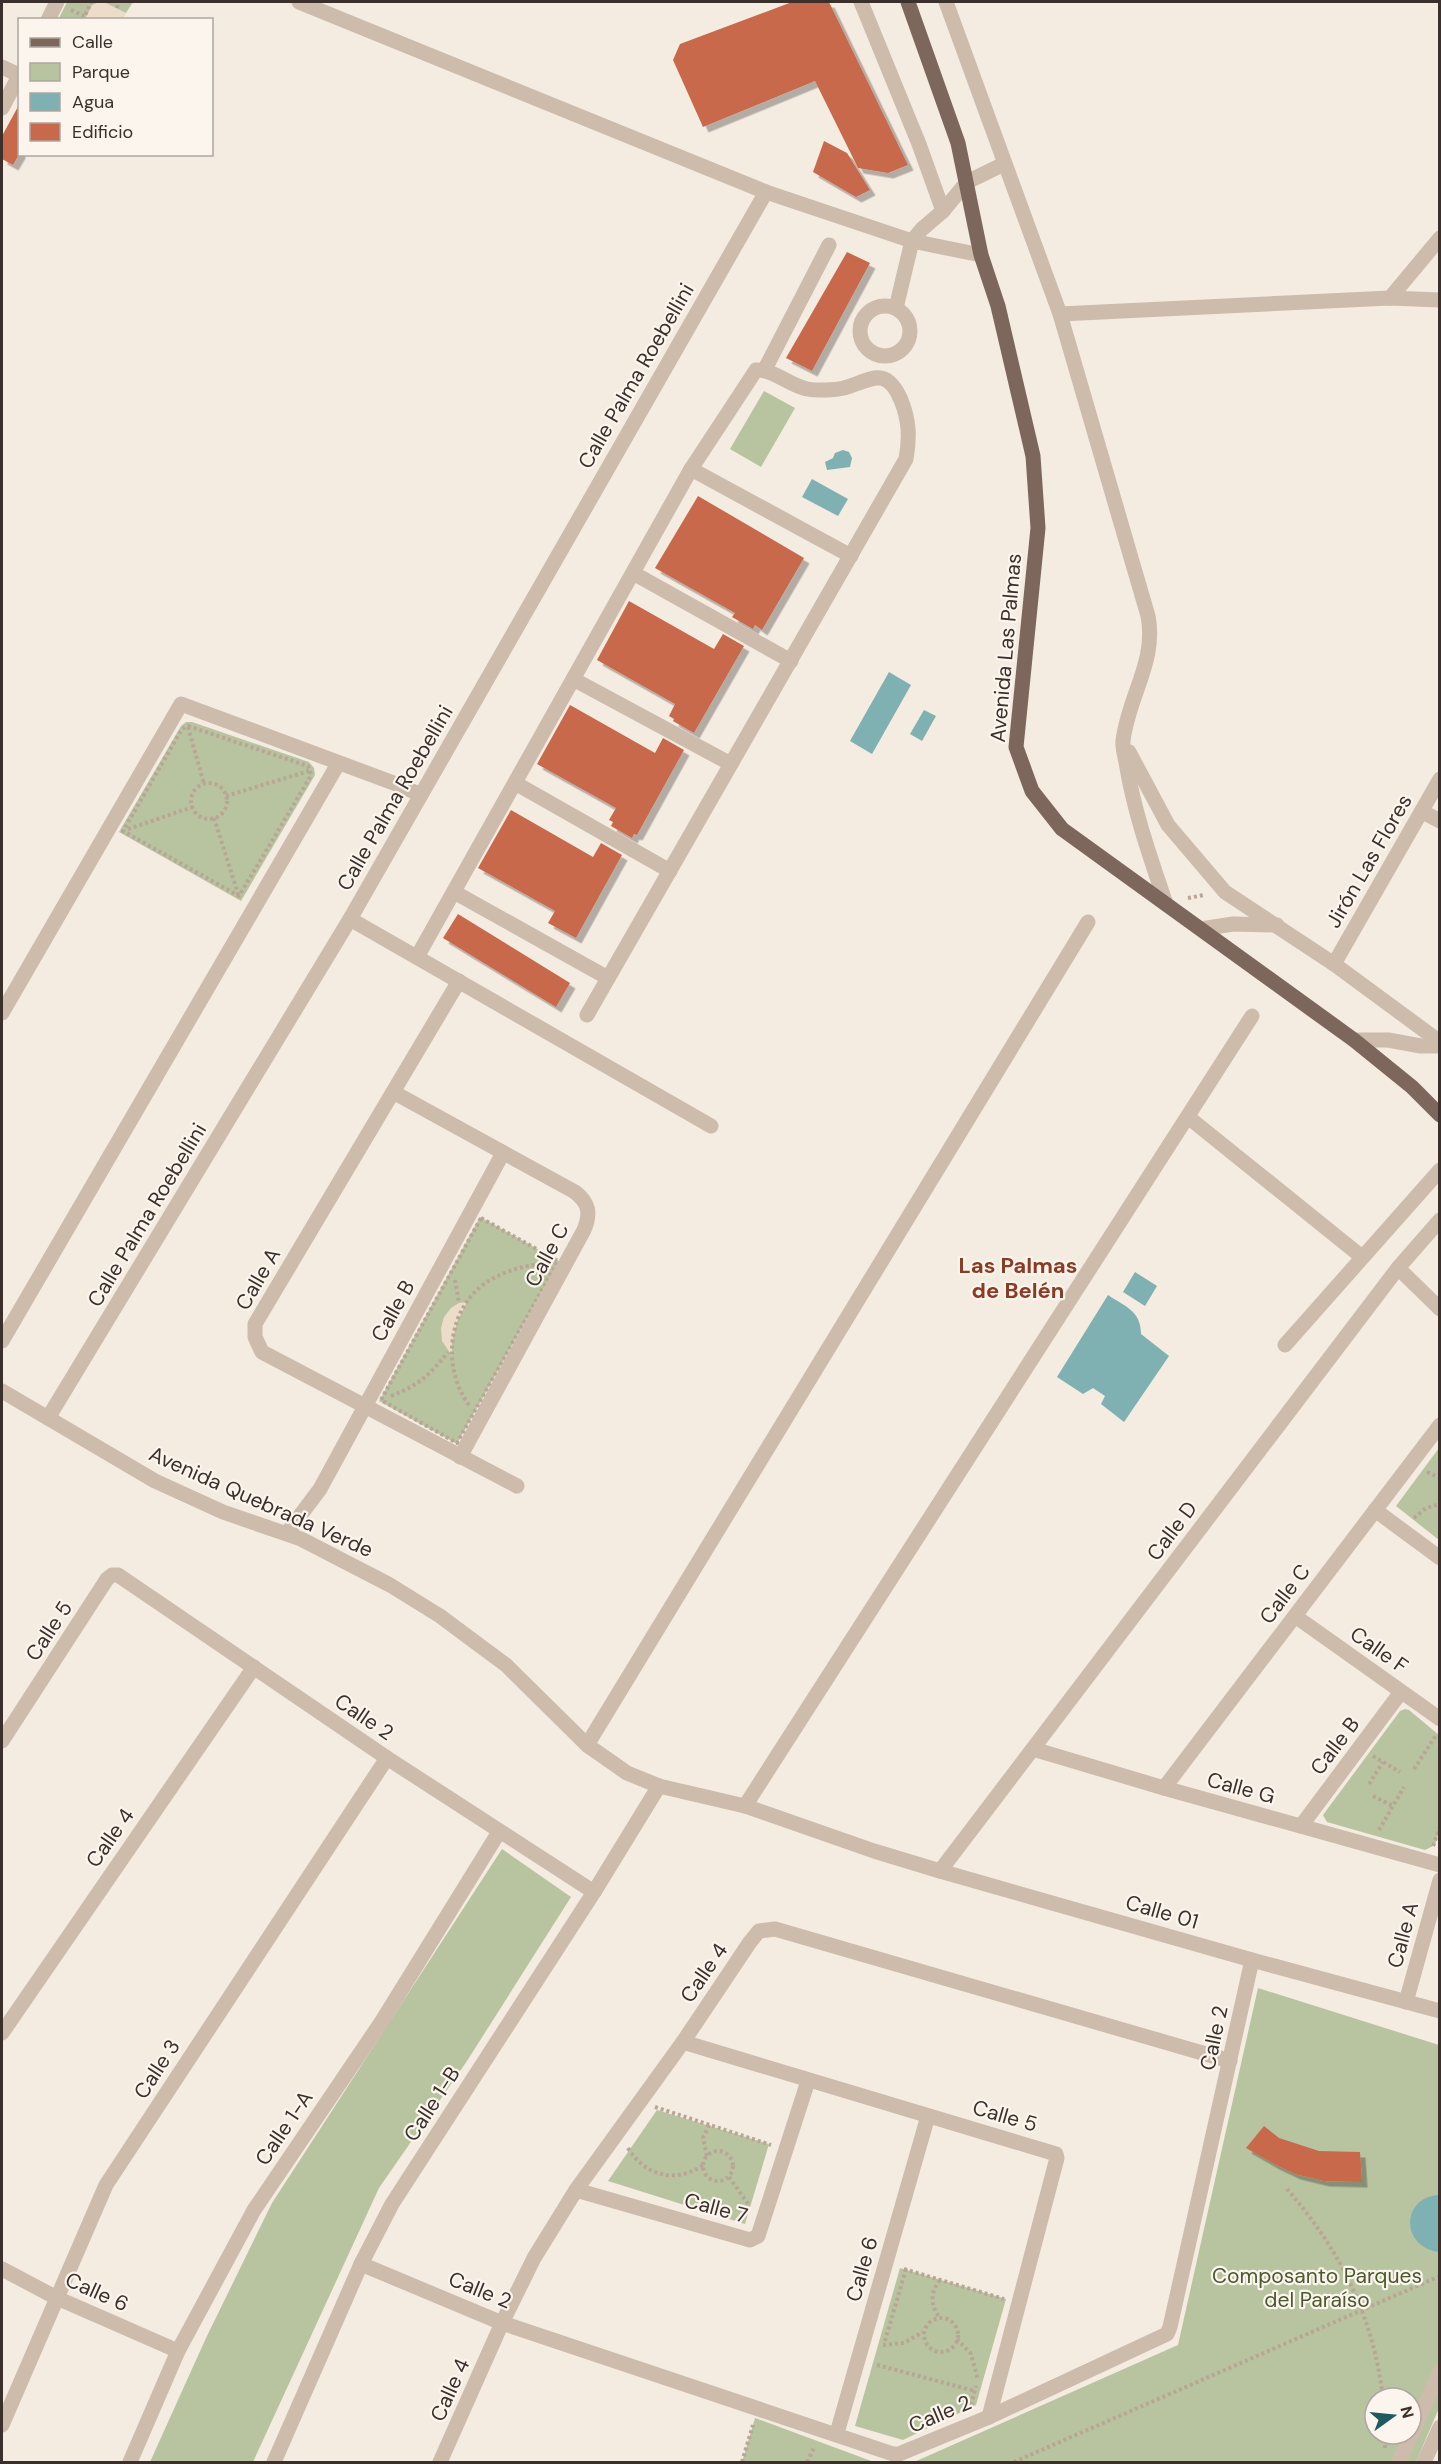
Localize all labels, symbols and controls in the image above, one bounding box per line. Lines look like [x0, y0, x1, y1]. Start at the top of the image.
legend [18, 18, 213, 156]
text: Calle [72, 30, 113, 54]
text: Parque [72, 60, 130, 84]
text: Agua [72, 90, 114, 114]
text: Edificio [72, 120, 133, 144]
street label: Calle Palma Roebellini [571, 278, 701, 474]
street label: Avenida Las Palmas [984, 552, 1028, 744]
street label: Calle Palma Roebellini [330, 700, 460, 896]
street label: Jirón Las Flores [1319, 789, 1419, 933]
street label: Calle Palma Roebellini [81, 1118, 213, 1312]
street label: Calle C [519, 1218, 575, 1292]
street label: Calle A [229, 1243, 287, 1315]
district label: Las Palmas de Belén [959, 1251, 1077, 1305]
street label: Calle B [365, 1275, 421, 1347]
street label: Avenida Quebrada Verde [145, 1440, 377, 1564]
street label: Calle D [1140, 1495, 1204, 1567]
street label: Calle C [1253, 1558, 1317, 1630]
street label: Calle 5 [19, 1596, 79, 1666]
street label: Calle F [1345, 1620, 1413, 1680]
street label: Calle 2 [329, 1687, 399, 1747]
street label: Calle B [1304, 1711, 1366, 1781]
street label: Calle G [1204, 1766, 1278, 1810]
street label: Calle 4 [80, 1803, 141, 1873]
street label: Calle 01 [1122, 1888, 1202, 1936]
street label: Calle A [1381, 1899, 1425, 1971]
street label: Calle 4 [674, 1938, 734, 2008]
street label: Calle 2 [1194, 2003, 1234, 2073]
street label: Calle 3 [127, 2034, 187, 2104]
street label: Calle 1-B [397, 2061, 467, 2147]
street label: Calle 1-A [249, 2085, 319, 2171]
street label: Calle 5 [969, 2093, 1041, 2139]
street label: Calle 7 [681, 2186, 751, 2230]
street label: Calle 6 [839, 2233, 885, 2305]
park label: Composanto Parques del Paraíso [1212, 2262, 1422, 2314]
street label: Calle 2 [444, 2265, 516, 2315]
street label: Calle 6 [61, 2266, 133, 2318]
street label: Calle 4 [424, 2354, 476, 2426]
north arrow [1363, 2386, 1423, 2446]
street label: Calle 2 [904, 2388, 976, 2440]
text: N [1395, 2404, 1419, 2421]

